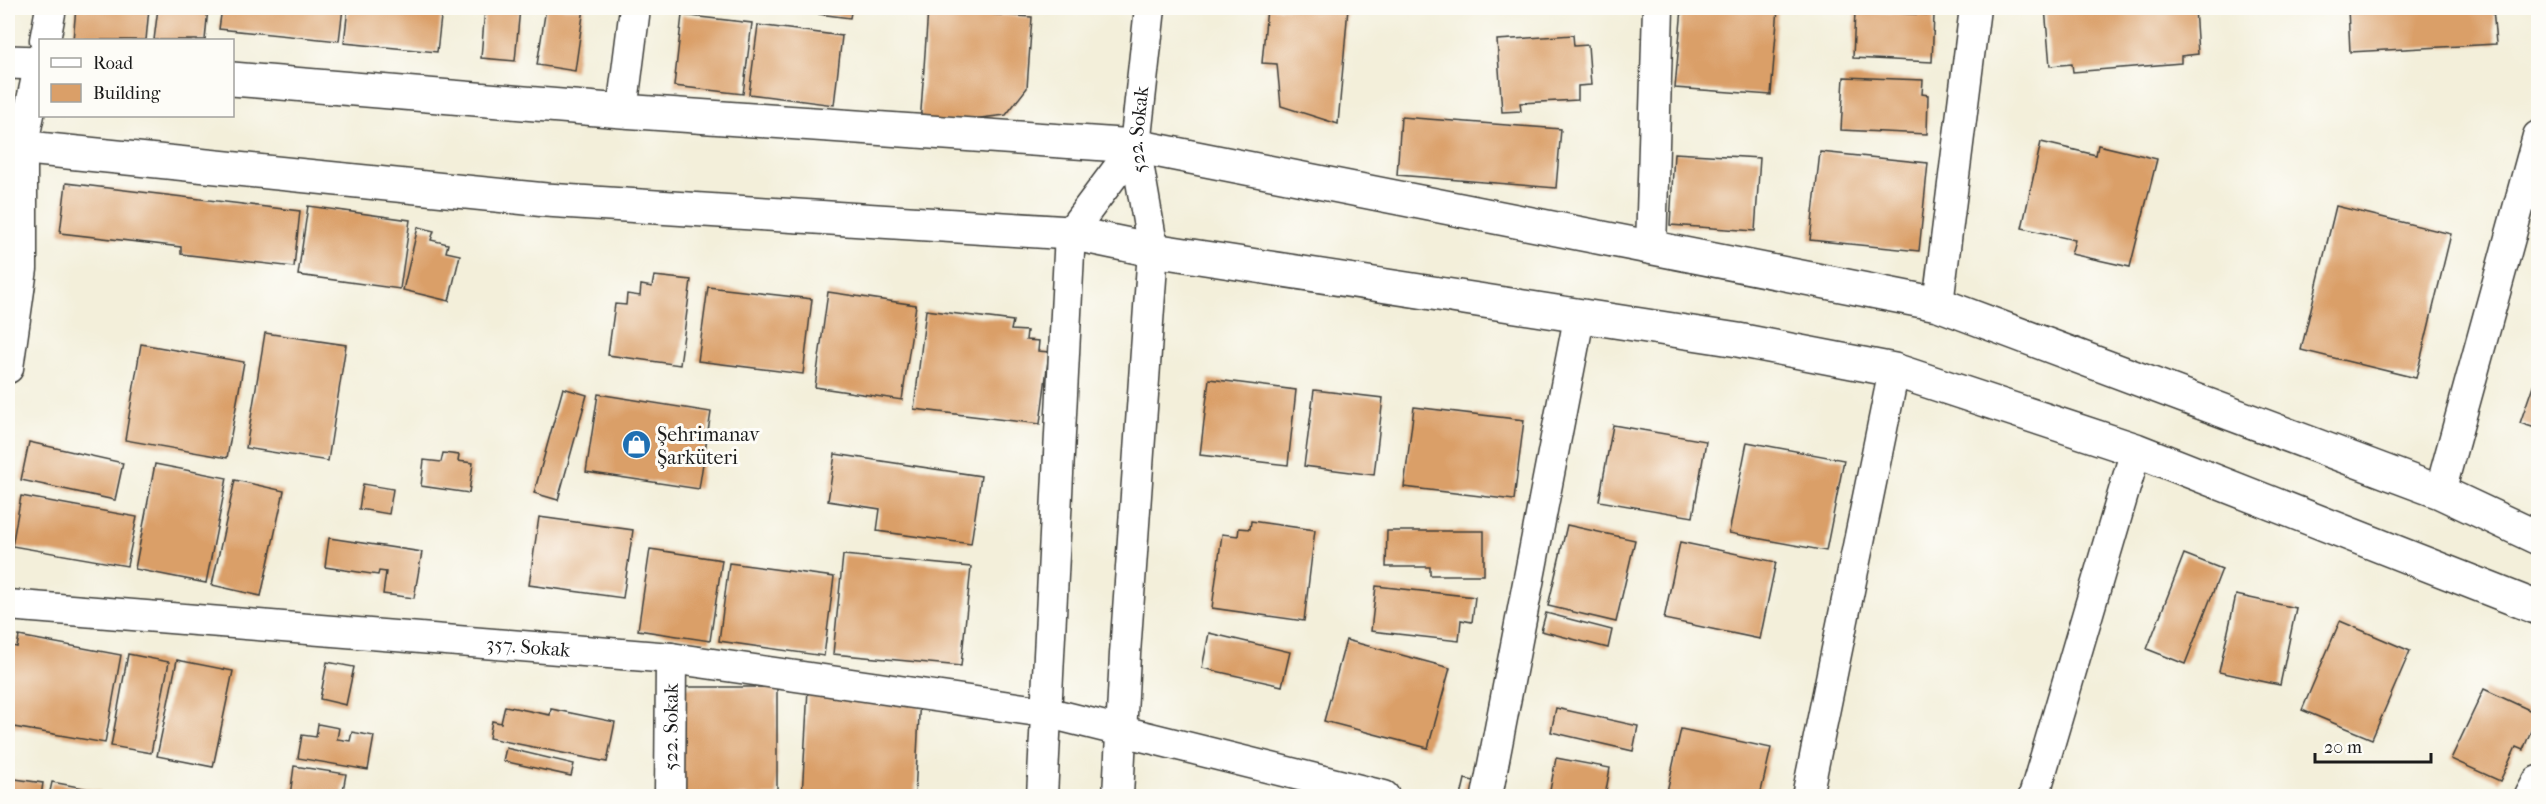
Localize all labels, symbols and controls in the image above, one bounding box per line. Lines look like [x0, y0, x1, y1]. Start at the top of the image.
legend [39, 39, 234, 117]
text: Road [93, 53, 133, 74]
text: Building [93, 83, 161, 104]
street label: 522. Sokak [1124, 84, 1153, 175]
place label: Şehrimanav Şarküteri [657, 423, 760, 469]
shop icon: Şehrimanav Şarküteri [620, 429, 652, 461]
street label: 357. Sokak [485, 632, 572, 662]
street label: 522. Sokak [659, 682, 683, 771]
scale bar [2315, 726, 2430, 764]
text: 20 m [2324, 737, 2362, 758]

